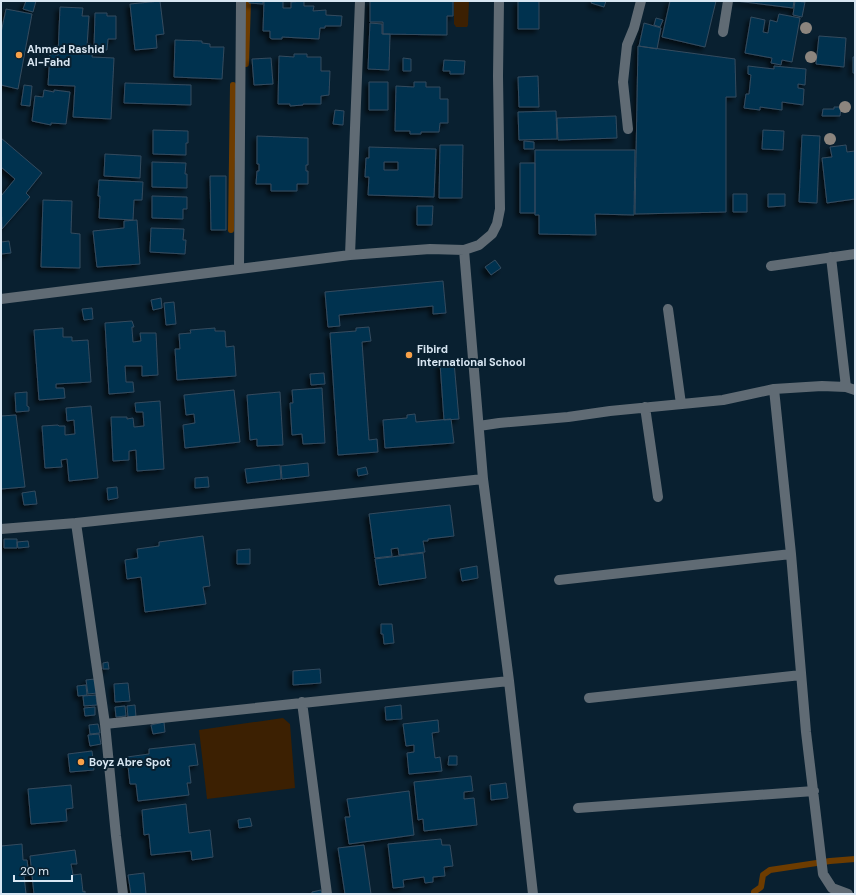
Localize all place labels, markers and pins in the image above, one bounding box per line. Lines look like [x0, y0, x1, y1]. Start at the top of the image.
place label: Ahmed Rashid Al-Fahd [27, 42, 104, 69]
marker: Ahmed Rashid Al-Fahd [14, 50, 24, 60]
place label: Fibird International School [417, 342, 525, 369]
marker: Fibird International School [404, 350, 414, 360]
place label: Boyz Abre Spot [89, 755, 171, 769]
marker: Boyz Abre Spot [76, 757, 86, 767]

